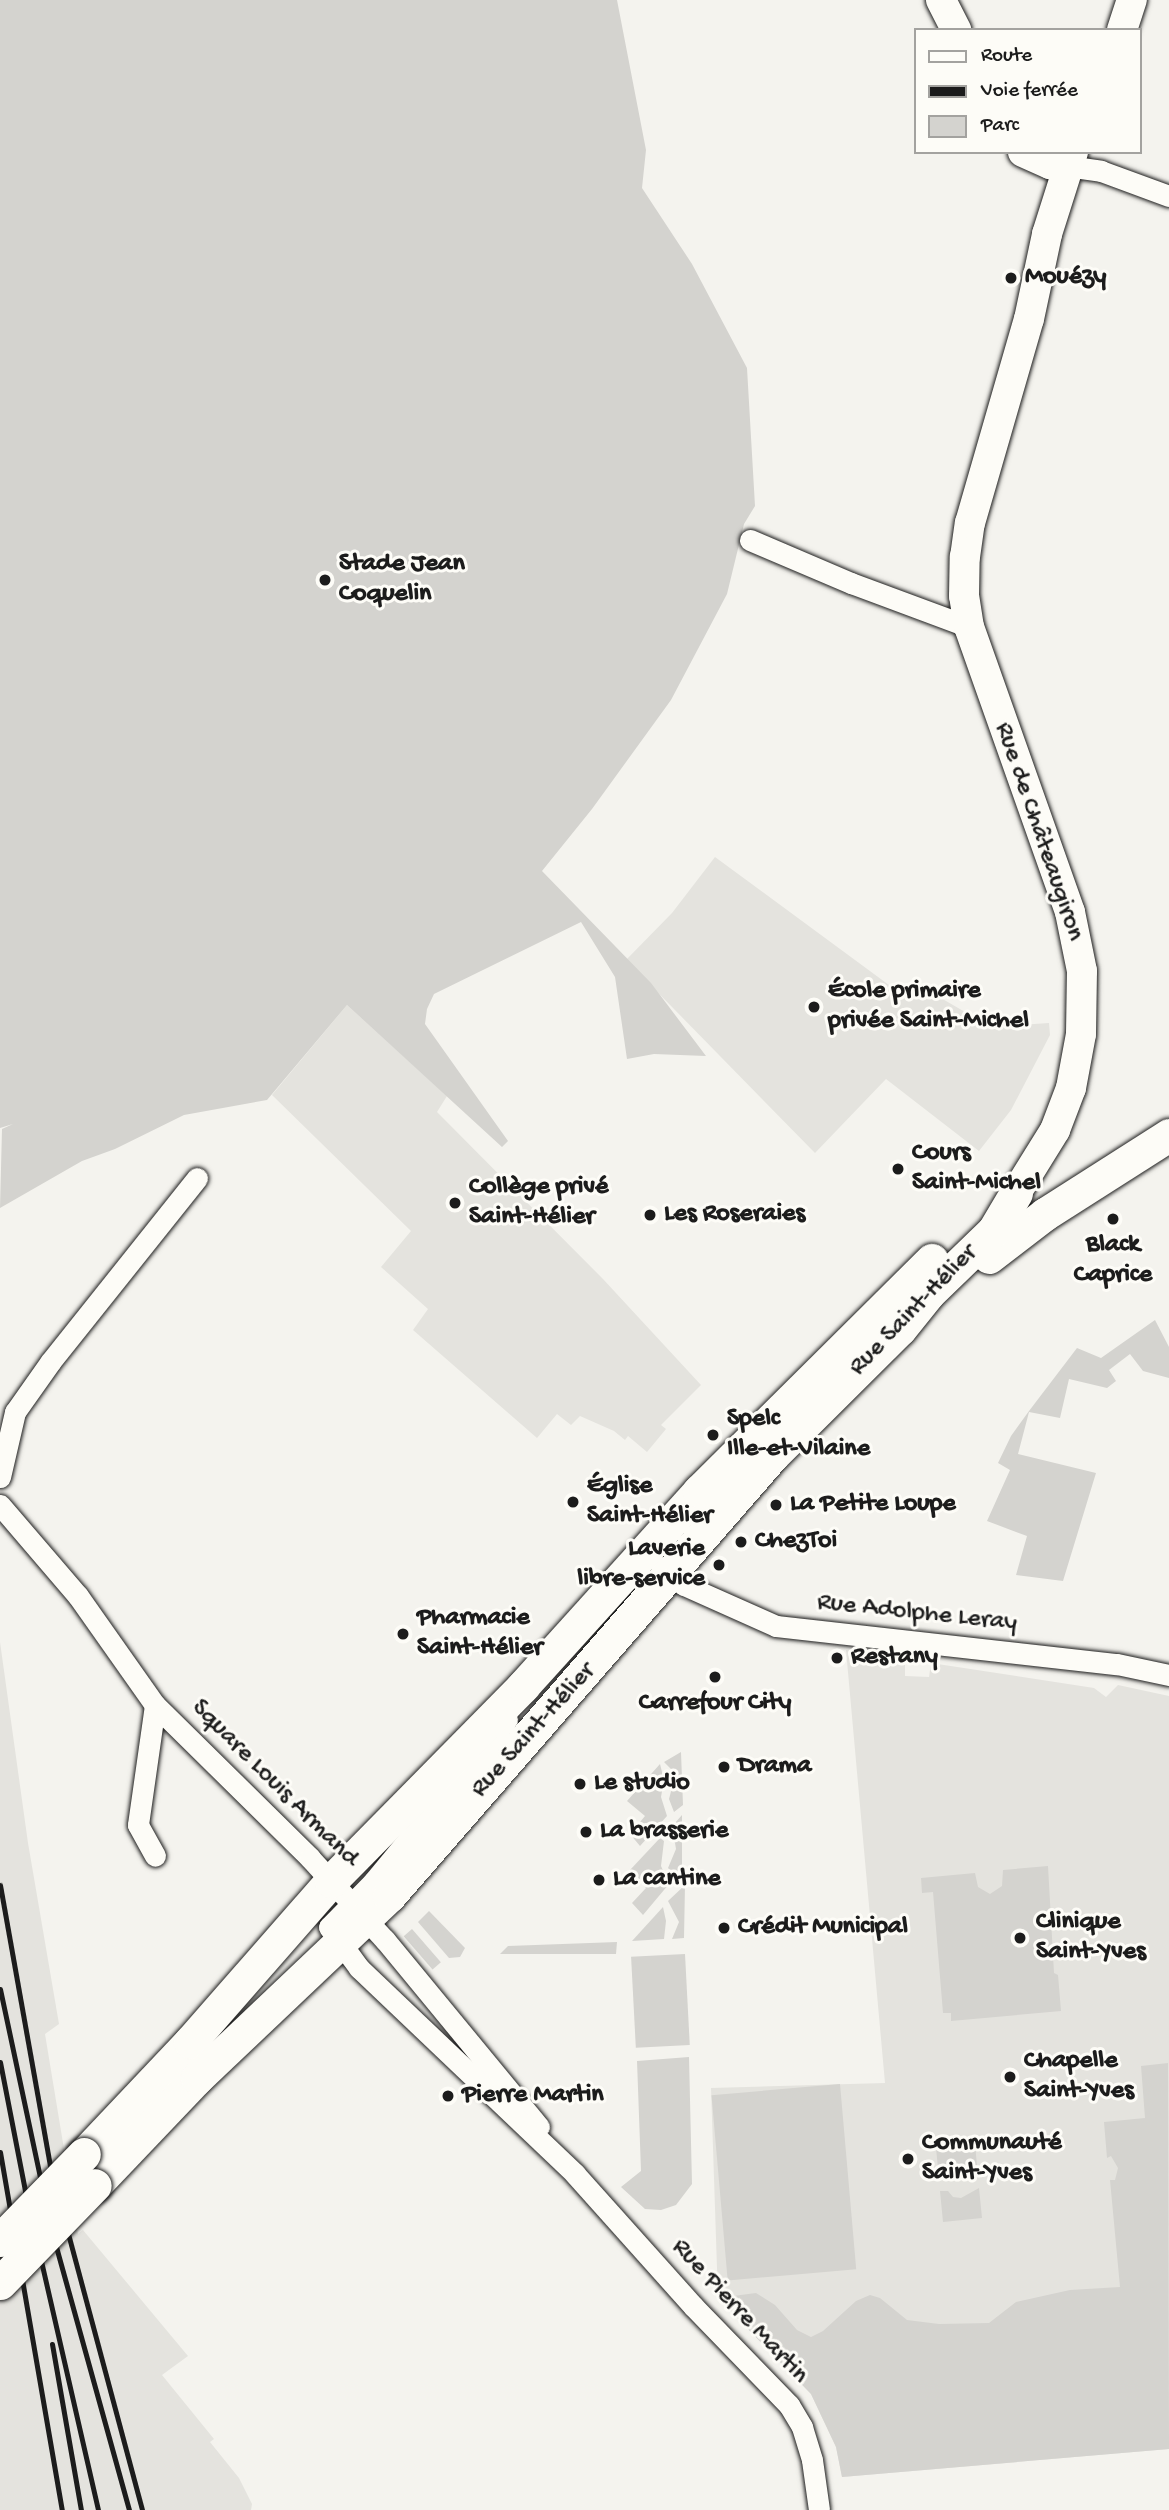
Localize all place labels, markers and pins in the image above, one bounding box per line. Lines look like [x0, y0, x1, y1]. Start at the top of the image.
place label: Mouézy [1025, 262, 1106, 294]
marker: Mouézy [1003, 270, 1019, 286]
place label: Stade Jean Coquelin [339, 549, 465, 610]
marker: Stade Jean Coquelin [317, 572, 333, 588]
place label: École primaire privée Saint-Michel [828, 976, 1029, 1038]
marker: École primaire privée Saint-Michel [806, 999, 822, 1015]
place label: Cours Saint-Michel [912, 1138, 1041, 1200]
marker: Cours Saint-Michel [890, 1161, 906, 1177]
place label: Collège privé Saint-Hélier [469, 1172, 608, 1234]
marker: Collège privé Saint-Hélier [447, 1195, 463, 1211]
place label: Les Roseraies [664, 1199, 805, 1231]
marker: Les Roseraies [642, 1207, 658, 1223]
marker: Black Caprice [1105, 1211, 1121, 1227]
place label: Black Caprice [1074, 1230, 1152, 1292]
place label: Spelc Ille-et-Vilaine [727, 1404, 870, 1466]
marker: Spelc Ille-et-Vilaine [705, 1427, 721, 1443]
place label: Église Saint-Hélier [587, 1471, 713, 1532]
place label: La Petite Loupe [790, 1489, 956, 1521]
marker: Église Saint-Hélier [565, 1494, 581, 1510]
marker: La Petite Loupe [768, 1497, 784, 1513]
place label: ChezToi [755, 1526, 837, 1558]
place label: Laverie libre-service [578, 1534, 705, 1596]
marker: ChezToi [733, 1534, 749, 1550]
marker: Laverie libre-service [711, 1557, 727, 1573]
place label: Pharmacie Saint-Hélier [417, 1603, 543, 1664]
marker: Pharmacie Saint-Hélier [395, 1626, 411, 1642]
place label: Restany [851, 1642, 938, 1674]
marker: Restany [829, 1650, 845, 1666]
marker: Carrefour City [707, 1669, 723, 1685]
place label: Carrefour City [639, 1688, 791, 1720]
place label: Drama [738, 1751, 811, 1783]
marker: Drama [716, 1759, 732, 1775]
place label: Le studio [594, 1768, 690, 1800]
marker: Le studio [572, 1776, 588, 1792]
place label: La brasserie [600, 1816, 728, 1848]
marker: La brasserie [578, 1824, 594, 1840]
place label: La cantine [613, 1864, 721, 1896]
marker: La cantine [591, 1872, 607, 1888]
place label: Clinique Saint-Yves [1036, 1907, 1146, 1968]
place label: Crédit Municipal [738, 1912, 908, 1944]
marker: Crédit Municipal [716, 1920, 732, 1936]
marker: Clinique Saint-Yves [1010, 1928, 1030, 1948]
place label: Chapelle Saint-Yves [1024, 2046, 1134, 2108]
marker: Chapelle Saint-Yves [1002, 2069, 1018, 2085]
place label: Pierre Martin [462, 2080, 604, 2112]
marker: Pierre Martin [440, 2088, 456, 2104]
place label: Communauté Saint-Yves [922, 2128, 1062, 2190]
marker: Communauté Saint-Yves [900, 2151, 916, 2167]

